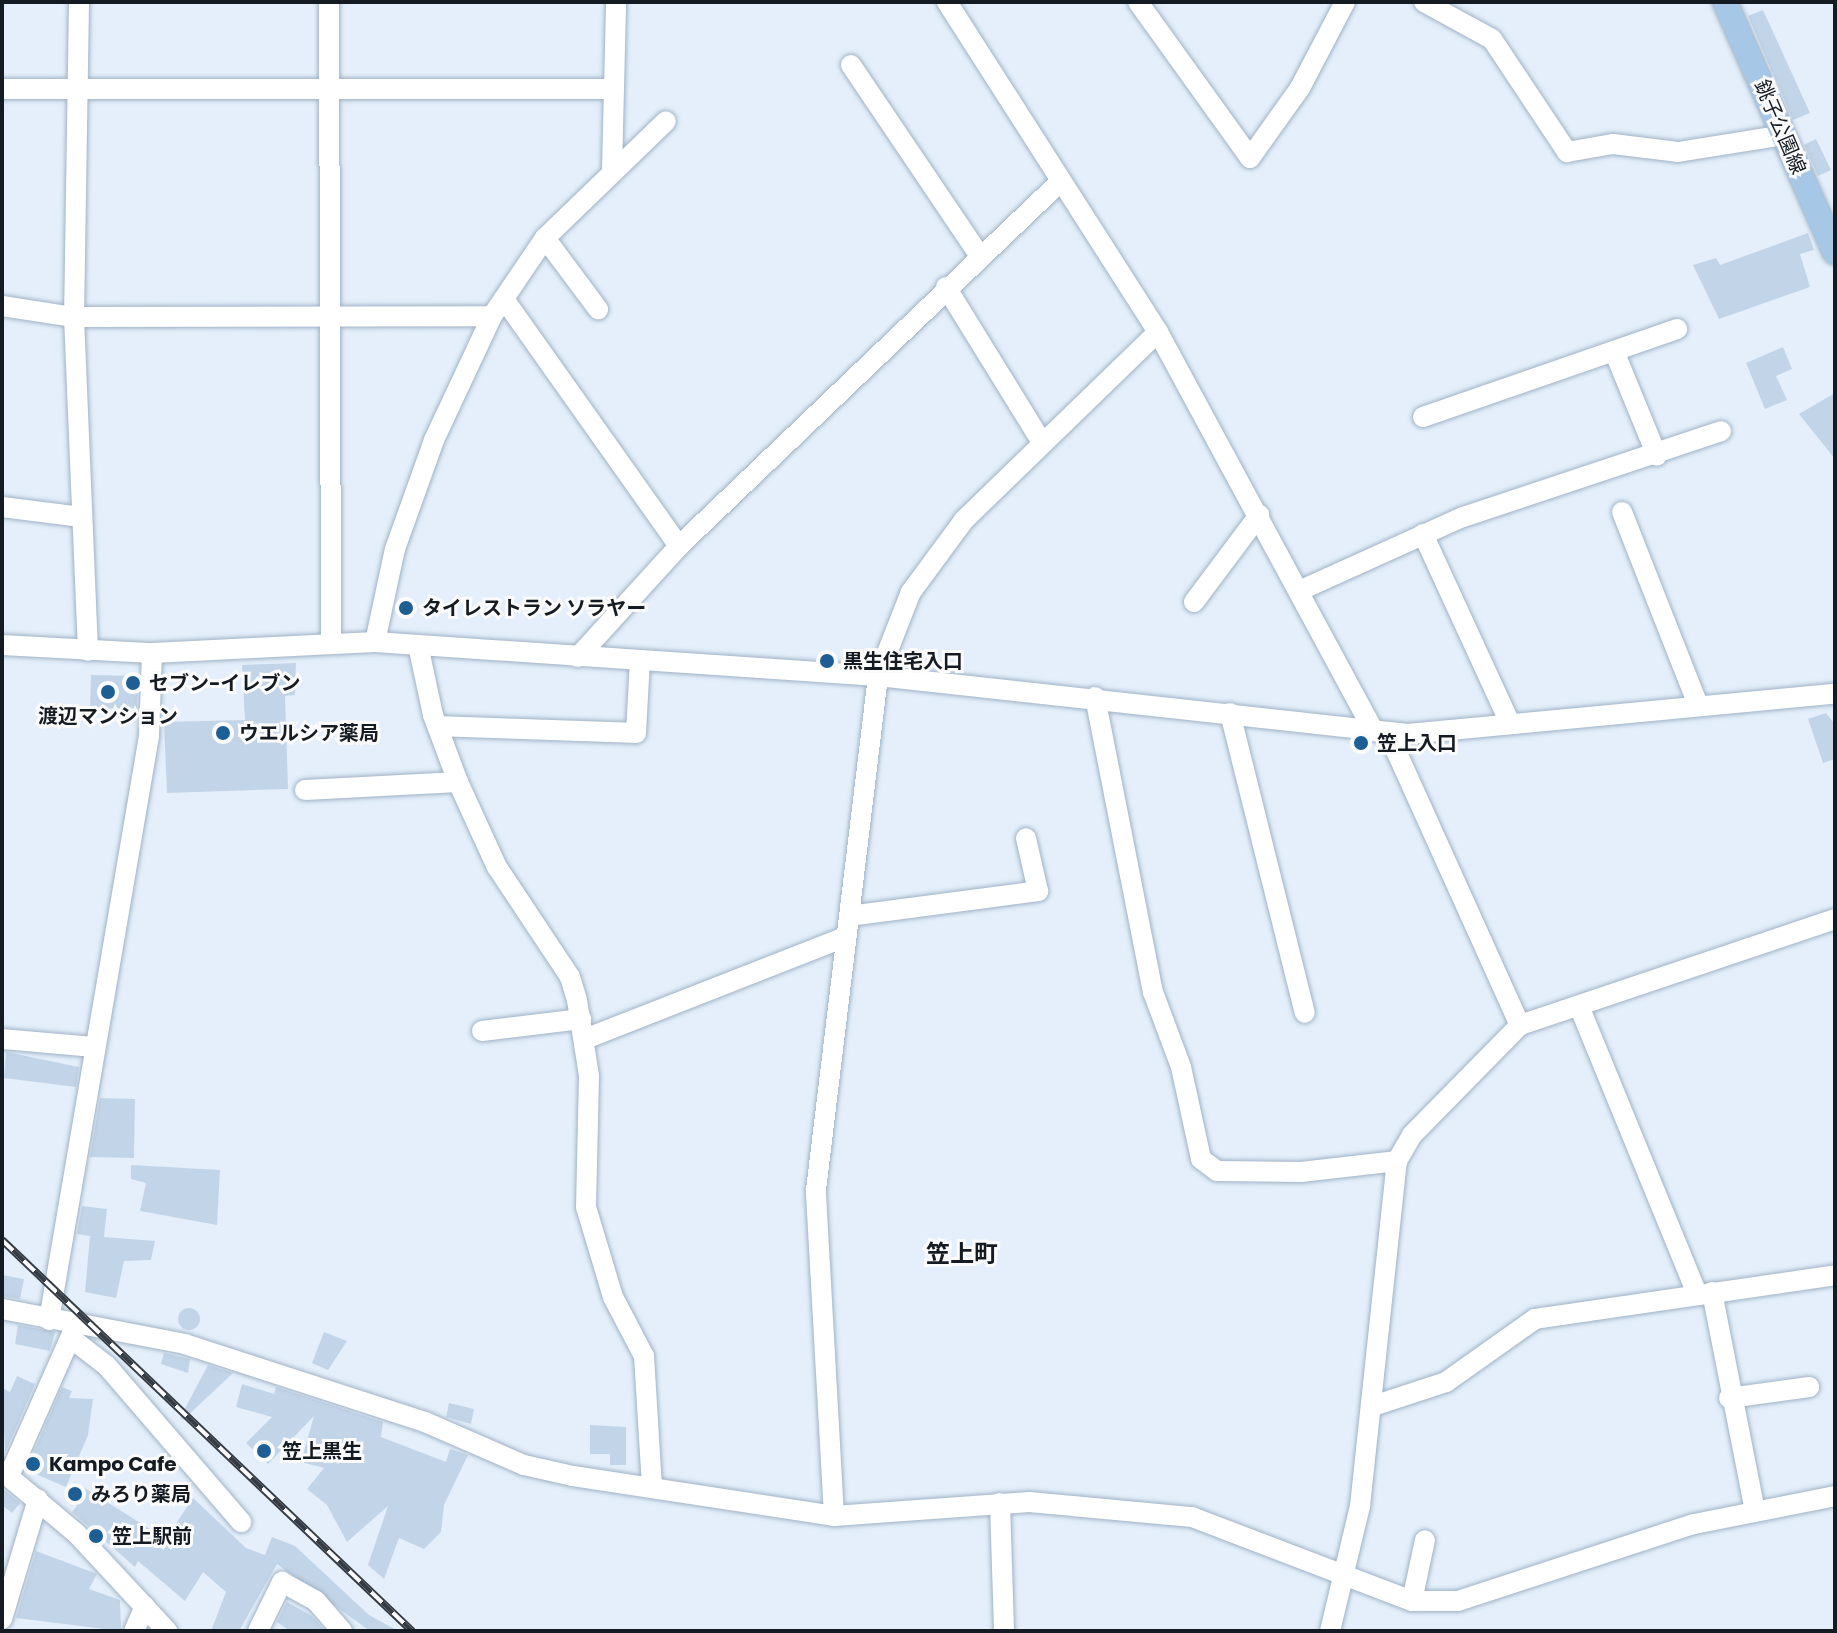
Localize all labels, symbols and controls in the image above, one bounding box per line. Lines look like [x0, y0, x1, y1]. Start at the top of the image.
street label: 銚子公園線 [1749, 76, 1811, 178]
place label: タイレストラン ソラヤー [422, 596, 646, 620]
marker: タイレストラン ソラヤー [397, 599, 415, 617]
place label: 黒生住宅入口 [843, 649, 963, 673]
marker: 黒生住宅入口 [818, 652, 836, 670]
place label: セブン-イレブン [149, 671, 301, 695]
marker: セブン-イレブン [124, 674, 142, 692]
marker: 渡辺マンション [99, 683, 117, 701]
place label: 渡辺マンション [38, 704, 178, 728]
place label: ウエルシア薬局 [239, 721, 379, 745]
marker: ウエルシア薬局 [214, 724, 232, 742]
place label: 笠上入口 [1377, 731, 1457, 755]
marker: 笠上入口 [1352, 734, 1370, 752]
district label: 笠上町 [926, 1240, 998, 1268]
place label: 笠上黒生 [282, 1439, 362, 1463]
marker: 笠上黒生 [253, 1440, 275, 1462]
place label: Kampo Cafe [49, 1452, 177, 1476]
marker: Kampo Cafe [24, 1455, 42, 1473]
place label: みろり薬局 [91, 1482, 191, 1506]
marker: みろり薬局 [66, 1485, 84, 1503]
place label: 笠上駅前 [112, 1524, 192, 1548]
marker: 笠上駅前 [87, 1527, 105, 1545]

